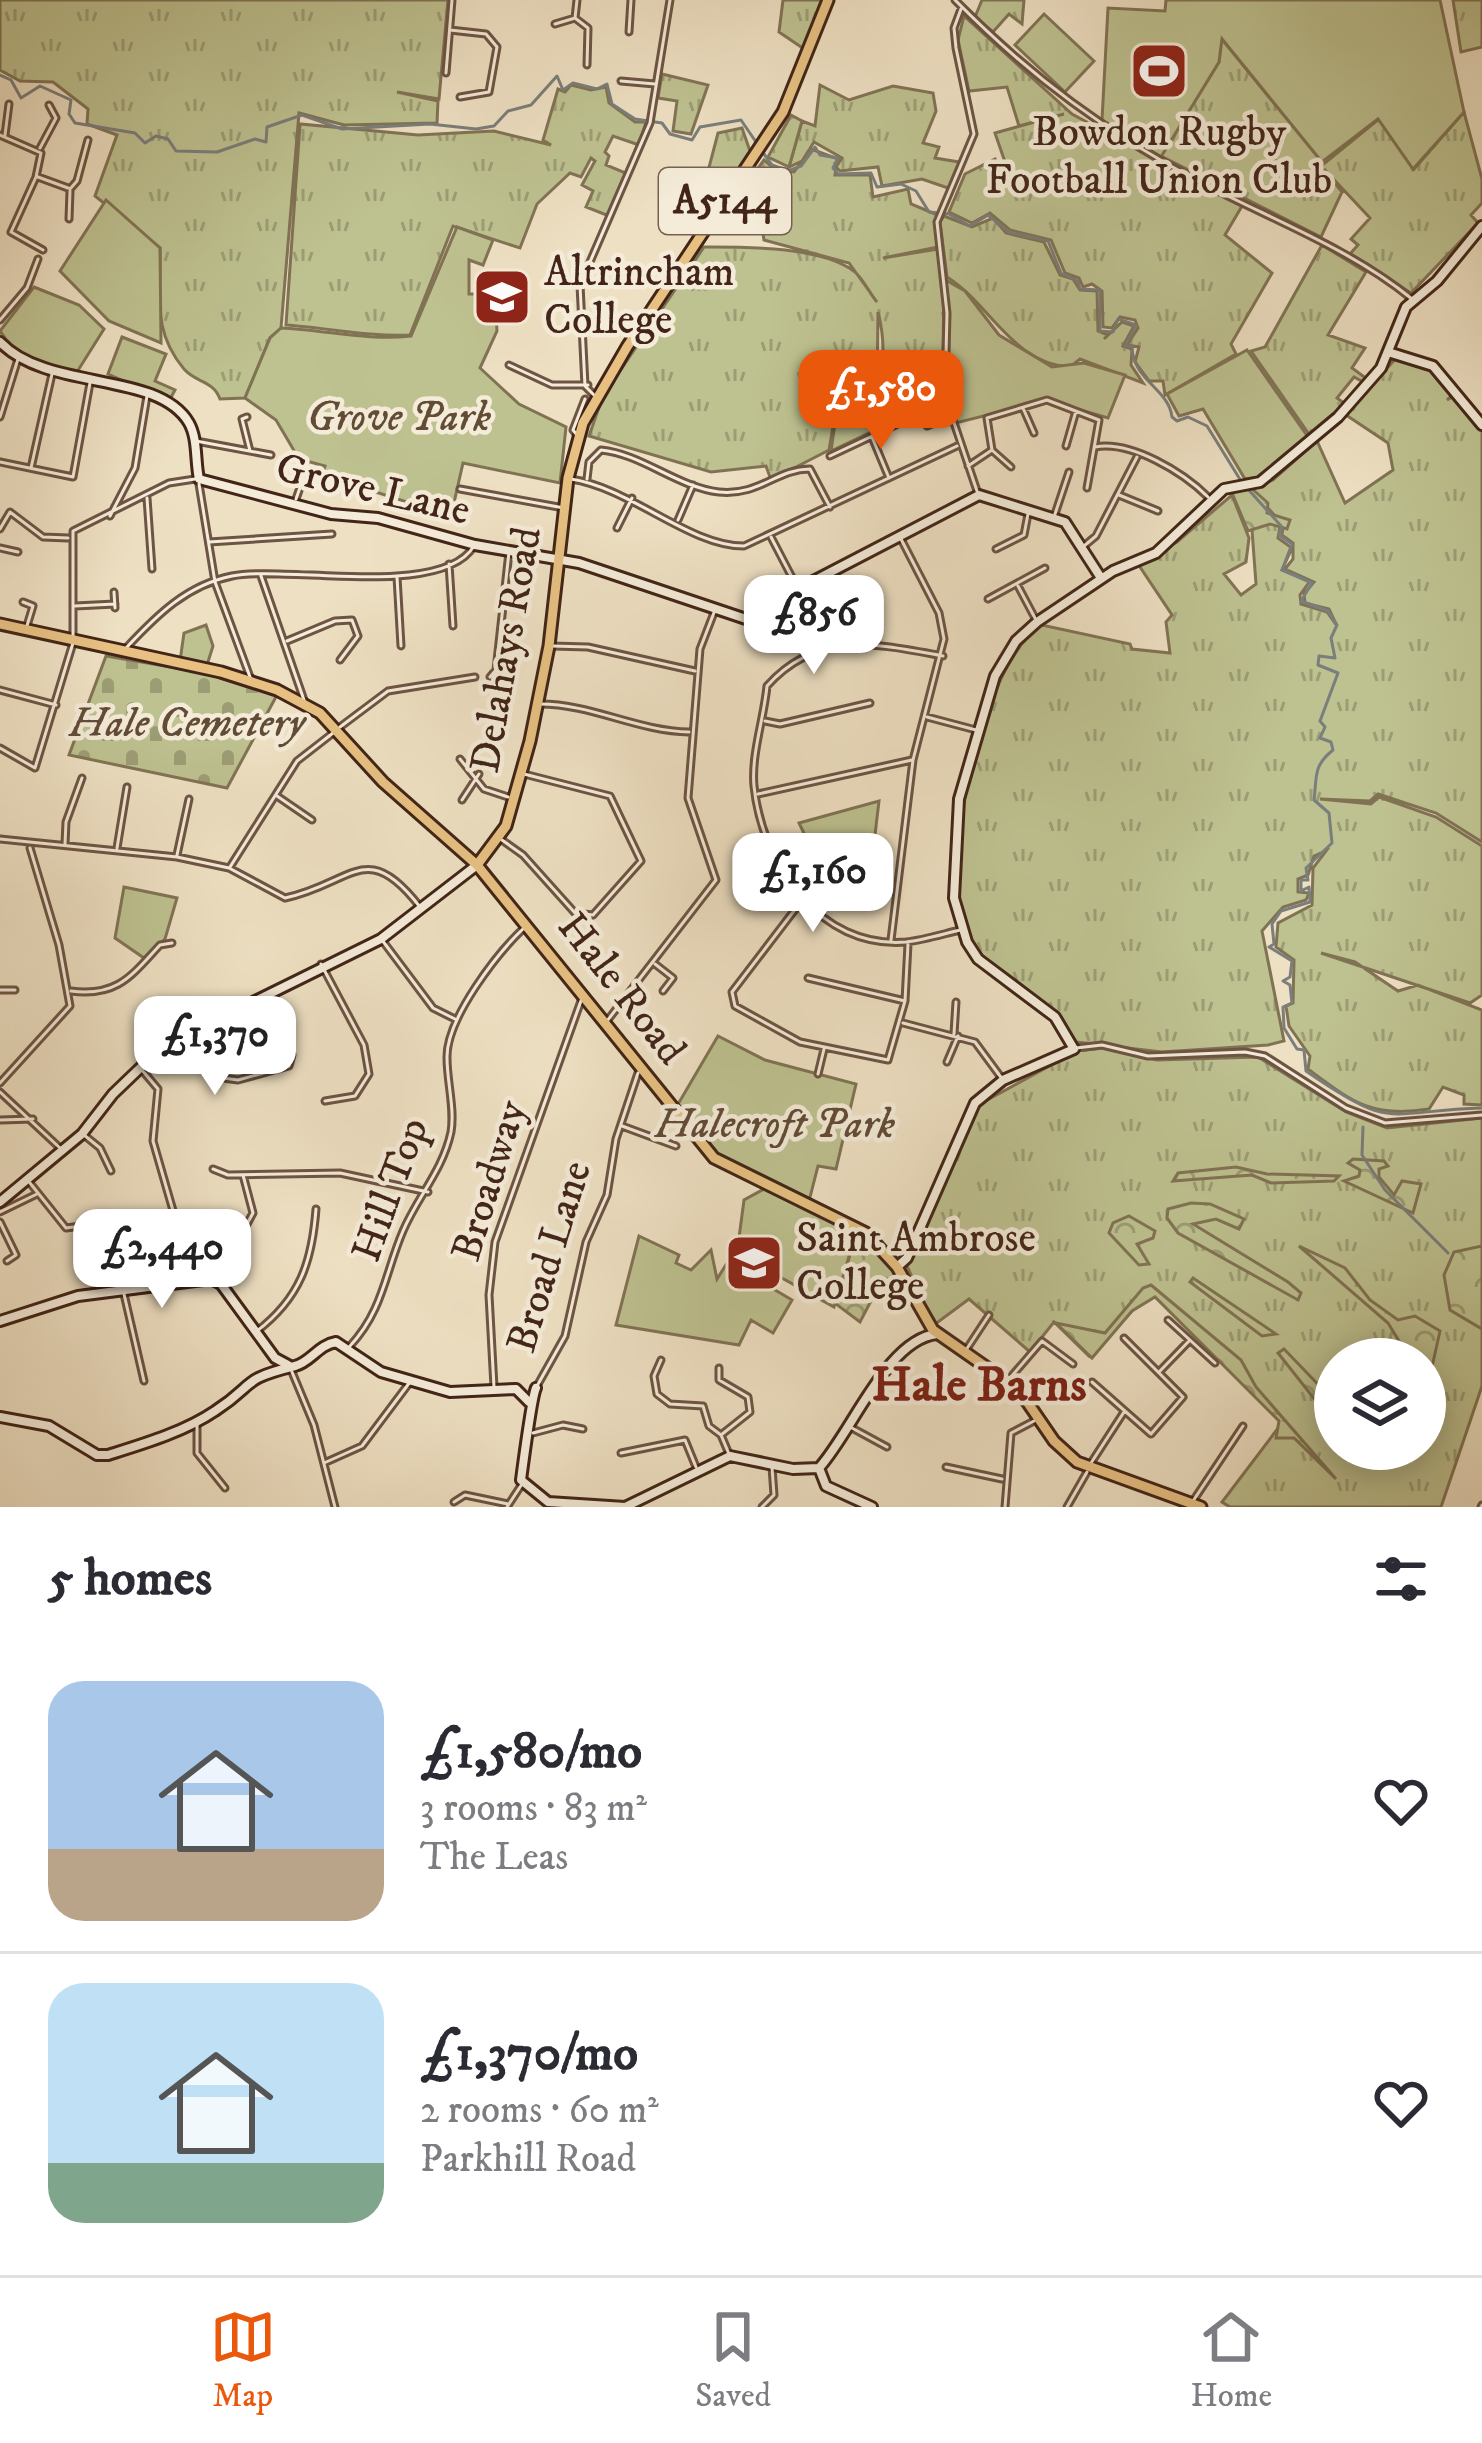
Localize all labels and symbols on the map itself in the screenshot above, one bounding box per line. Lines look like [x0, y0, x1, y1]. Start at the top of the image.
sports icon: Bowdon Rugby Football Union Club [1128, 40, 1190, 102]
place label: Bowdon Rugby Football Union Club [986, 107, 1332, 207]
road number: A5144 [659, 168, 791, 234]
place label: Altrincham College [544, 247, 734, 347]
school or university icon: Altrincham College [471, 266, 533, 328]
pin: £1,580 [783, 350, 979, 452]
park label: Grove Park [307, 392, 491, 444]
street label: Grove Lane [271, 442, 475, 538]
street label: Delahays Road [460, 523, 554, 777]
pin: £856 [743, 575, 885, 677]
park label: Hale Cemetery [68, 698, 307, 750]
pin: £1,160 [715, 833, 911, 935]
street label: Hale Road [545, 902, 697, 1076]
pin: £1,370 [117, 996, 313, 1098]
street label: Broadway [441, 1093, 539, 1268]
park label: Halecroft Park [654, 1099, 896, 1151]
street label: Hill Top [341, 1111, 441, 1269]
street label: Broad Lane [496, 1155, 604, 1359]
pin: £2,440 [64, 1209, 260, 1311]
place label: Saint Ambrose College [796, 1213, 1036, 1313]
school or university icon: Saint Ambrose College [723, 1232, 785, 1294]
district label: Hale Barns [872, 1356, 1086, 1416]

